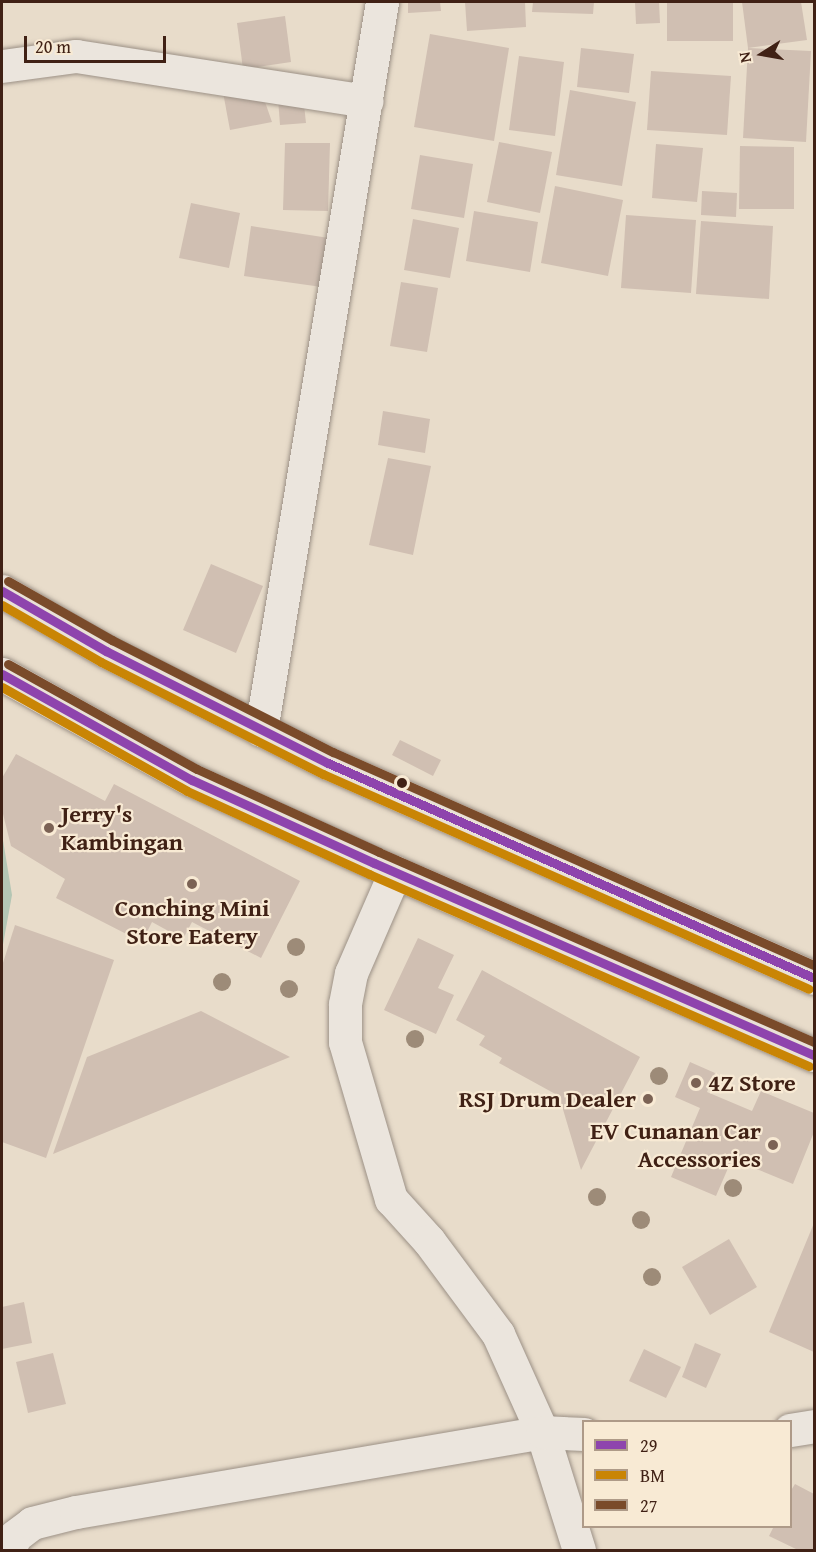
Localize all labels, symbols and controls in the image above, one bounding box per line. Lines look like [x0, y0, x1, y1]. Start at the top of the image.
scale bar [27, 24, 170, 62]
north arrow [732, 24, 792, 84]
text: 20 m [35, 33, 71, 60]
text: N [732, 50, 757, 65]
unlabelled marker [396, 777, 408, 789]
place label: Jerry's Kambingan [61, 800, 183, 856]
marker: Jerry's Kambingan [42, 821, 56, 835]
marker: Conching Mini Store Eatery [185, 877, 199, 891]
place label: Conching Mini Store Eatery [115, 894, 269, 950]
place label: 4Z Store [708, 1069, 796, 1097]
marker: 4Z Store [689, 1076, 703, 1090]
place label: RSJ Drum Dealer [459, 1085, 636, 1113]
marker: RSJ Drum Dealer [641, 1092, 655, 1106]
place label: EV Cunanan Car Accessories [590, 1117, 761, 1173]
marker: EV Cunanan Car Accessories [766, 1138, 780, 1152]
legend [582, 1420, 792, 1528]
text: 29 [640, 1432, 657, 1459]
text: BM [640, 1462, 665, 1489]
text: 27 [640, 1492, 657, 1519]

